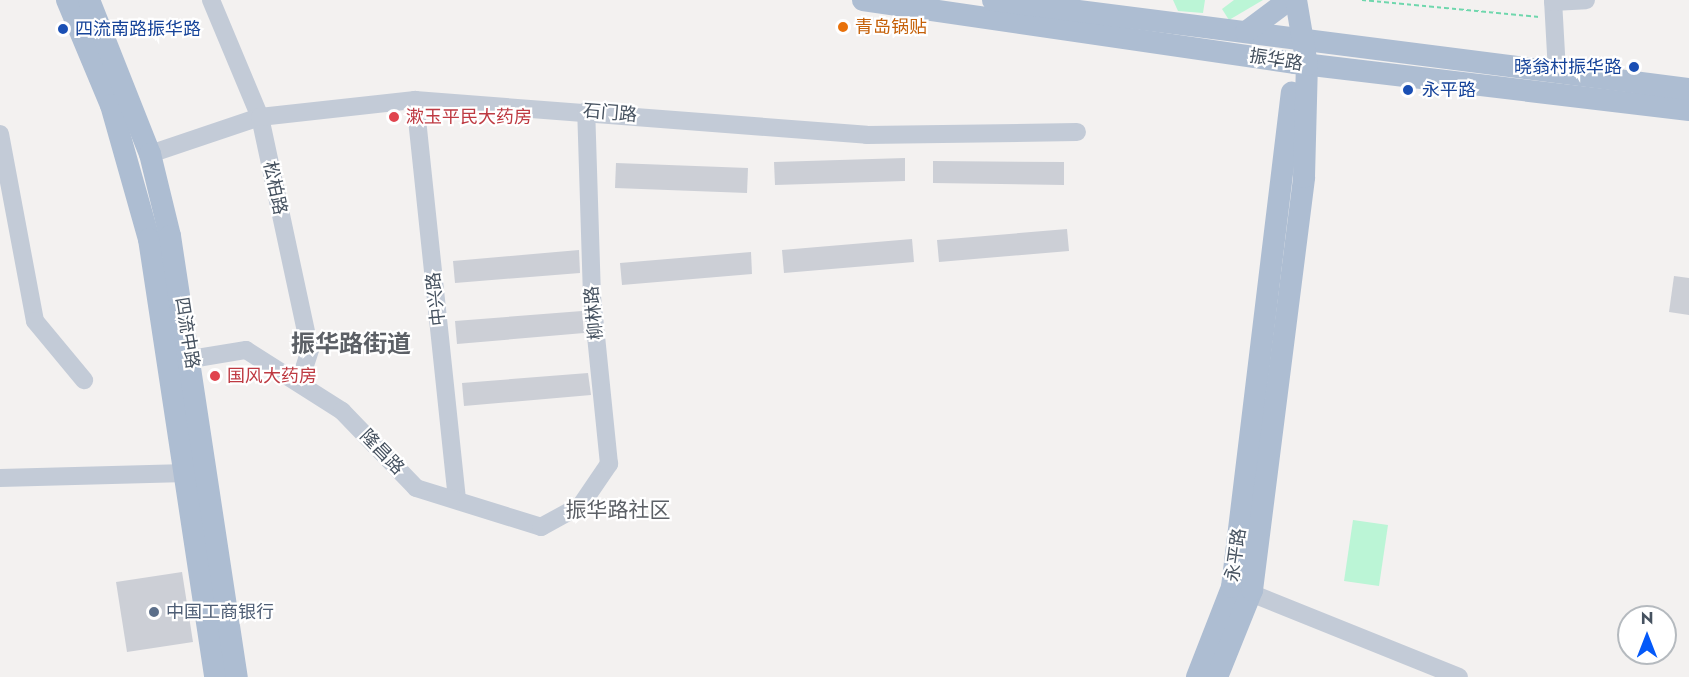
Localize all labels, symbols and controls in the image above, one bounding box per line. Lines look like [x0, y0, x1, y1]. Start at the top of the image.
place label: 青岛锅贴 [855, 16, 927, 38]
place label: 四流南路振华路 [75, 18, 201, 40]
marker: 青岛锅贴 [836, 20, 850, 34]
marker: 四流南路振华路 [56, 22, 70, 36]
street label: 振华路 [1248, 45, 1304, 75]
place label: 晓翁村振华路 [1514, 56, 1622, 78]
marker: 晓翁村振华路 [1627, 60, 1641, 74]
place label: 永平路 [1422, 79, 1476, 101]
marker: 永平路 [1399, 81, 1417, 99]
street label: 石门路 [582, 100, 638, 126]
place label: 漱玉平民大药房 [406, 106, 532, 128]
marker: 漱玉平民大药房 [387, 110, 401, 124]
street label: 松柏路 [259, 159, 291, 217]
street label: 中兴路 [422, 271, 450, 327]
street label: 柳林路 [581, 285, 607, 341]
street label: 四流中路 [171, 296, 203, 370]
district label: 振华路街道 [291, 330, 411, 358]
place label: 国风大药房 [227, 365, 317, 387]
marker: 国风大药房 [208, 369, 222, 383]
street label: 隆昌路 [355, 425, 409, 479]
district label: 振华路社区 [566, 497, 670, 523]
street label: 永平路 [1222, 527, 1250, 583]
place label: 中国工商银行 [166, 601, 274, 623]
marker: 中国工商银行 [147, 605, 161, 619]
north arrow [1617, 605, 1677, 665]
text: N [1641, 607, 1653, 630]

